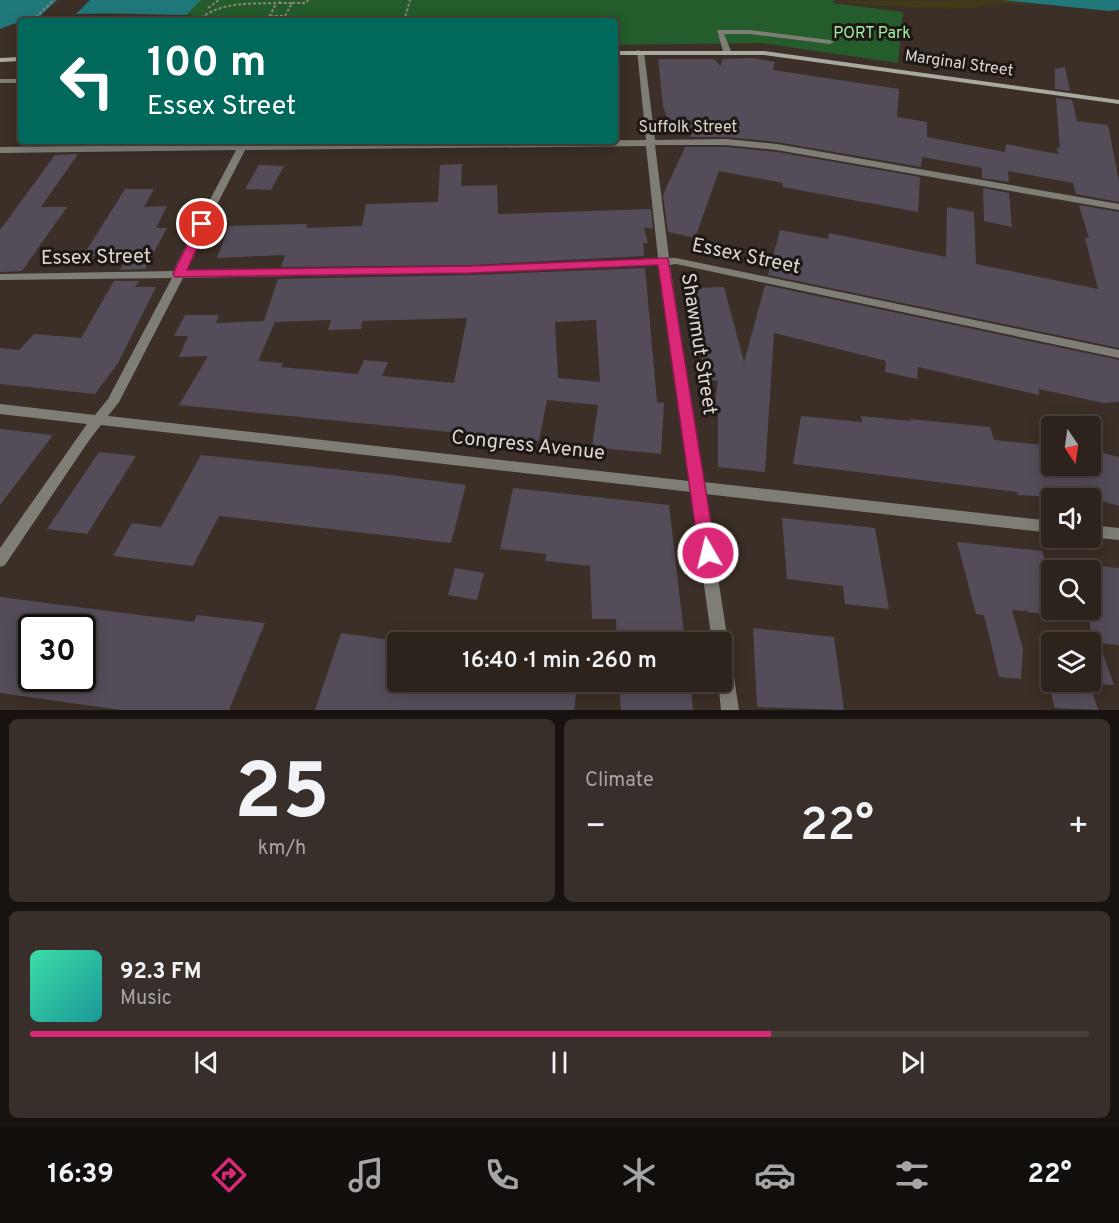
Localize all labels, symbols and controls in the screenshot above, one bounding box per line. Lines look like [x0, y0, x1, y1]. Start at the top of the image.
park label: PORT Park [833, 24, 911, 44]
text: 100 m [147, 38, 266, 91]
icon: left [48, 42, 126, 120]
street label: Marginal Street [903, 46, 1015, 82]
text: Essex Street [147, 90, 296, 124]
street label: Suffolk Street [639, 118, 737, 138]
pin [176, 198, 227, 249]
icon: arrive [185, 207, 218, 240]
street label: Essex Street [689, 233, 803, 281]
street label: Essex Street [41, 244, 151, 272]
street label: Shawmut Street [674, 271, 722, 417]
north arrow [1041, 416, 1101, 476]
map controls [1041, 416, 1101, 692]
street label: Congress Avenue [450, 425, 606, 467]
button: sound [1041, 488, 1101, 548]
position arrow [676, 521, 740, 585]
button: search [1041, 560, 1101, 620]
speed limit sign: 30 [18, 614, 96, 692]
button: layers [1041, 632, 1101, 692]
text: 16:40 · 1 min · 260 m [462, 648, 657, 675]
text: 25 [234, 747, 330, 846]
text: Climate [585, 768, 654, 794]
text: 22° [800, 799, 874, 856]
text: − [585, 807, 606, 849]
text: + [1068, 807, 1089, 849]
text: km/h [258, 836, 306, 862]
text: 92.3 FM [120, 959, 201, 986]
text: Music [120, 986, 172, 1012]
icon: previous [190, 1046, 223, 1079]
icon: pause [543, 1046, 576, 1079]
icon: next [896, 1046, 929, 1079]
icon: directions [208, 1154, 250, 1196]
icon: music [345, 1154, 387, 1196]
icon: phone [481, 1154, 523, 1196]
icon: climate [618, 1154, 660, 1196]
icon: car [754, 1154, 796, 1196]
icon: filters [891, 1154, 933, 1196]
text: 16:39 [47, 1158, 114, 1192]
text: 22° [1027, 1158, 1072, 1192]

